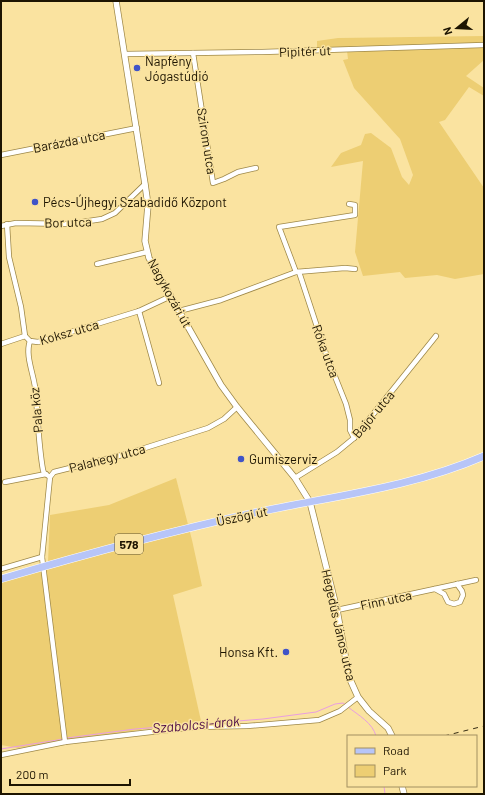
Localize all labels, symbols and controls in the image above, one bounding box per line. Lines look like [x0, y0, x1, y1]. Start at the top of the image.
north arrow [437, 8, 477, 48]
text: N [440, 26, 454, 37]
street label: Pipitér út [279, 42, 331, 60]
place label: Napfény Jógastúdió [145, 53, 208, 84]
marker: Napfény Jógastúdió [132, 63, 142, 73]
street label: Szirom utca [194, 107, 220, 175]
street label: Barázda utca [32, 126, 106, 156]
place label: Pécs-Újhegyi Szabadidő Központ [43, 194, 227, 210]
marker: Pécs-Újhegyi Szabadidő Központ [30, 197, 40, 207]
street label: Bor utca [44, 213, 92, 231]
street label: Nagykozári út [144, 256, 196, 330]
street label: Koksz utca [38, 316, 100, 348]
street label: Róka utca [309, 322, 343, 380]
street label: Pala köz [26, 386, 46, 433]
street label: Bajor utca [348, 387, 398, 441]
street label: Palahegy utca [67, 440, 147, 476]
place label: Gumiszerviz [249, 451, 318, 467]
marker: Gumiszerviz [236, 454, 246, 464]
street label: Üszögi út [215, 503, 269, 529]
road number: 578 [115, 534, 143, 554]
street label: Hegedűs János utca [318, 568, 360, 682]
street label: Finn utca [359, 587, 413, 613]
place label: Honsa Kft. [219, 644, 278, 660]
marker: Honsa Kft. [281, 647, 291, 657]
water label: Szabolcsi-árok [152, 712, 241, 736]
legend [347, 735, 477, 787]
text: Road [383, 743, 410, 757]
scale bar [10, 761, 130, 787]
text: Park [383, 763, 407, 777]
text: 200 m [16, 767, 48, 781]

